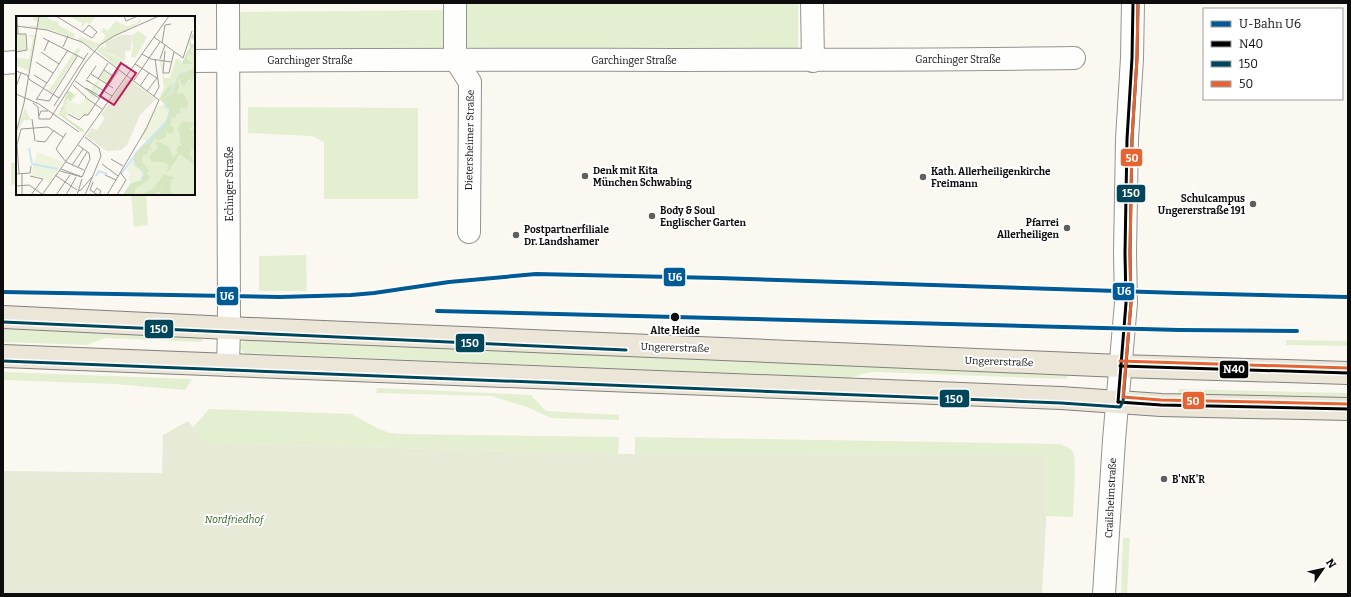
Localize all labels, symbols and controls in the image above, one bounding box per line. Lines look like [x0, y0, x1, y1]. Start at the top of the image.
legend [1203, 8, 1343, 100]
inset map [16, 16, 195, 195]
text: U-Bahn U6 [1239, 17, 1301, 31]
text: N40 [1239, 37, 1263, 51]
street label: Garchinger Straße [915, 54, 1001, 66]
street label: Garchinger Straße [267, 55, 353, 67]
street label: Garchinger Straße [591, 55, 677, 67]
text: 150 [1239, 57, 1258, 71]
text: 50 [1239, 77, 1253, 91]
street label: Dietersheimer Straße [463, 90, 477, 190]
street label: Echinger Straße [224, 147, 236, 221]
line badge: 50 [1120, 148, 1143, 167]
text: 50 [1125, 152, 1139, 165]
place label: Denk mit Kita München Schwabing [593, 165, 692, 189]
place label: Kath. Allerheiligenkirche Freimann [931, 166, 1051, 190]
marker: Denk mit Kita München Schwabing [580, 171, 590, 181]
marker: Kath. Allerheiligenkirche Freimann [918, 172, 928, 182]
line badge: 150 [1116, 184, 1146, 203]
text: 150 [1122, 187, 1140, 200]
place label: Schulcampus Ungererstraße 191 [1158, 193, 1246, 217]
marker: Schulcampus Ungererstraße 191 [1248, 199, 1258, 209]
place label: Body & Soul Englischer Garten [660, 205, 746, 229]
marker: Body & Soul Englischer Garten [647, 211, 657, 221]
place label: Pfarrei Allerheiligen [997, 217, 1060, 241]
marker: Pfarrei Allerheiligen [1062, 223, 1072, 233]
place label: Postpartnerfiliale Dr. Landshamer [524, 224, 609, 248]
marker: Postpartnerfiliale Dr. Landshamer [511, 230, 521, 240]
line badge: U6 [663, 267, 686, 287]
text: U6 [668, 271, 683, 284]
line badge: U6 [1112, 282, 1135, 301]
text: U6 [1117, 285, 1132, 298]
line badge: U6 [216, 286, 239, 306]
text: U6 [220, 290, 235, 303]
marker: Alte Heide [669, 311, 681, 323]
line badge: 150 [144, 319, 174, 339]
text: 150 [150, 323, 168, 336]
place label: Alte Heide [650, 325, 700, 337]
line badge: 150 [455, 333, 485, 353]
text: 150 [461, 337, 479, 350]
street label: Ungererstraße [641, 341, 709, 355]
street label: Ungererstraße [965, 355, 1033, 369]
line badge: N40 [1219, 360, 1249, 379]
text: N40 [1223, 363, 1245, 376]
line badge: 150 [939, 389, 970, 408]
line badge: 50 [1182, 391, 1205, 410]
text: 150 [945, 393, 963, 406]
text: 50 [1186, 395, 1200, 408]
street label: Crailsheimstraße [1103, 458, 1119, 539]
marker: B'NK'R [1159, 474, 1169, 484]
place label: B'NK'R [1172, 474, 1205, 486]
park label: Nordfriedhof [205, 514, 265, 526]
north arrow [1303, 549, 1343, 589]
text: N [1323, 557, 1339, 571]

